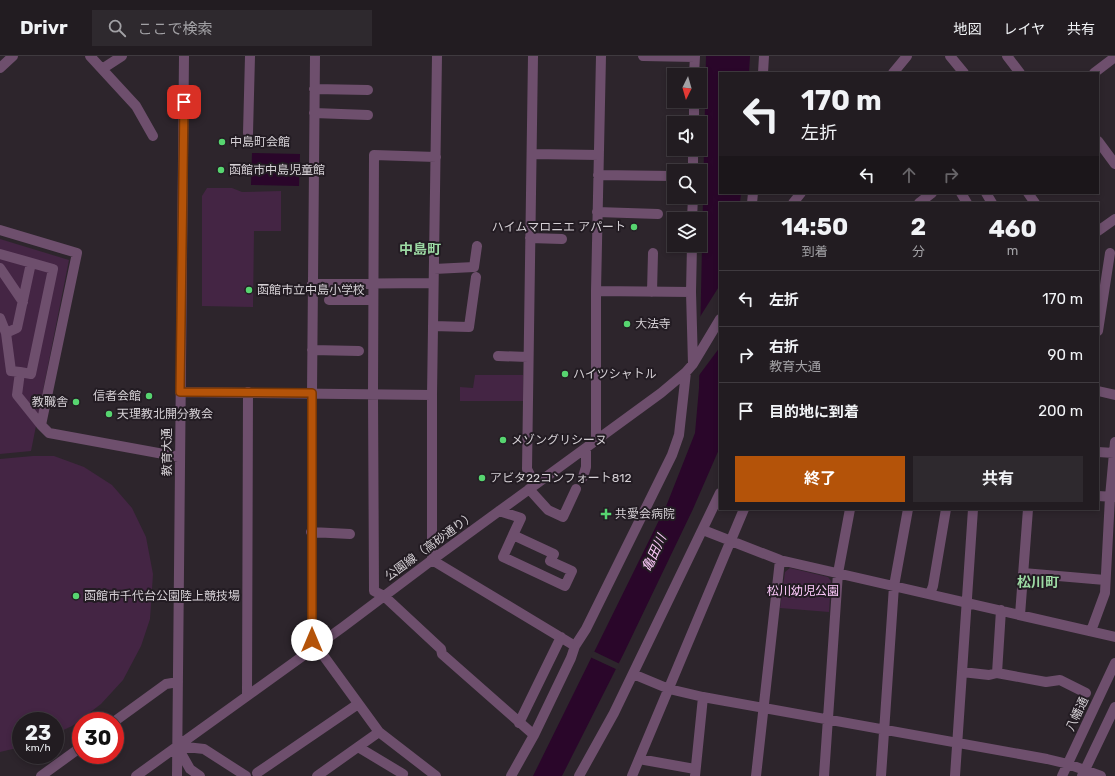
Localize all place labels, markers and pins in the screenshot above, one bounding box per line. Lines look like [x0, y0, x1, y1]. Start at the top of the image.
pin [167, 85, 201, 119]
place label: 中島町会館 [230, 135, 290, 149]
marker: 中島町会館 [217, 137, 227, 147]
place label: 函館市中島児童館 [229, 163, 325, 177]
marker: 函館市中島児童館 [216, 165, 226, 175]
place label: ハイムマロニエ アパート [492, 220, 626, 234]
marker: ハイムマロニエ アパート [629, 222, 639, 232]
place label: 函館市立中島小学校 [257, 283, 365, 297]
marker: 函館市立中島小学校 [244, 285, 254, 295]
place label: 大法寺 [635, 317, 671, 331]
marker: 大法寺 [622, 319, 632, 329]
place label: ハイツシャトル [573, 367, 657, 381]
marker: ハイツシャトル [560, 369, 570, 379]
place label: 信者会館 [93, 389, 141, 403]
marker: 信者会館 [144, 391, 154, 401]
place label: 教職舎 [32, 395, 68, 409]
marker: 教職舎 [71, 397, 81, 407]
place label: 天理教北開分教会 [117, 407, 213, 421]
marker: 天理教北開分教会 [104, 409, 114, 419]
place label: メゾングリシーヌ [511, 433, 607, 447]
marker: メゾングリシーヌ [498, 435, 508, 445]
place label: アビタ22コンフォート812 [490, 471, 632, 485]
marker: アビタ22コンフォート812 [477, 473, 487, 483]
place label: 共愛会病院 [615, 507, 675, 521]
marker: 共愛会病院 [600, 508, 612, 520]
place label: 函館市千代台公園陸上競技場 [84, 589, 240, 603]
marker: 函館市千代台公園陸上競技場 [71, 591, 81, 601]

